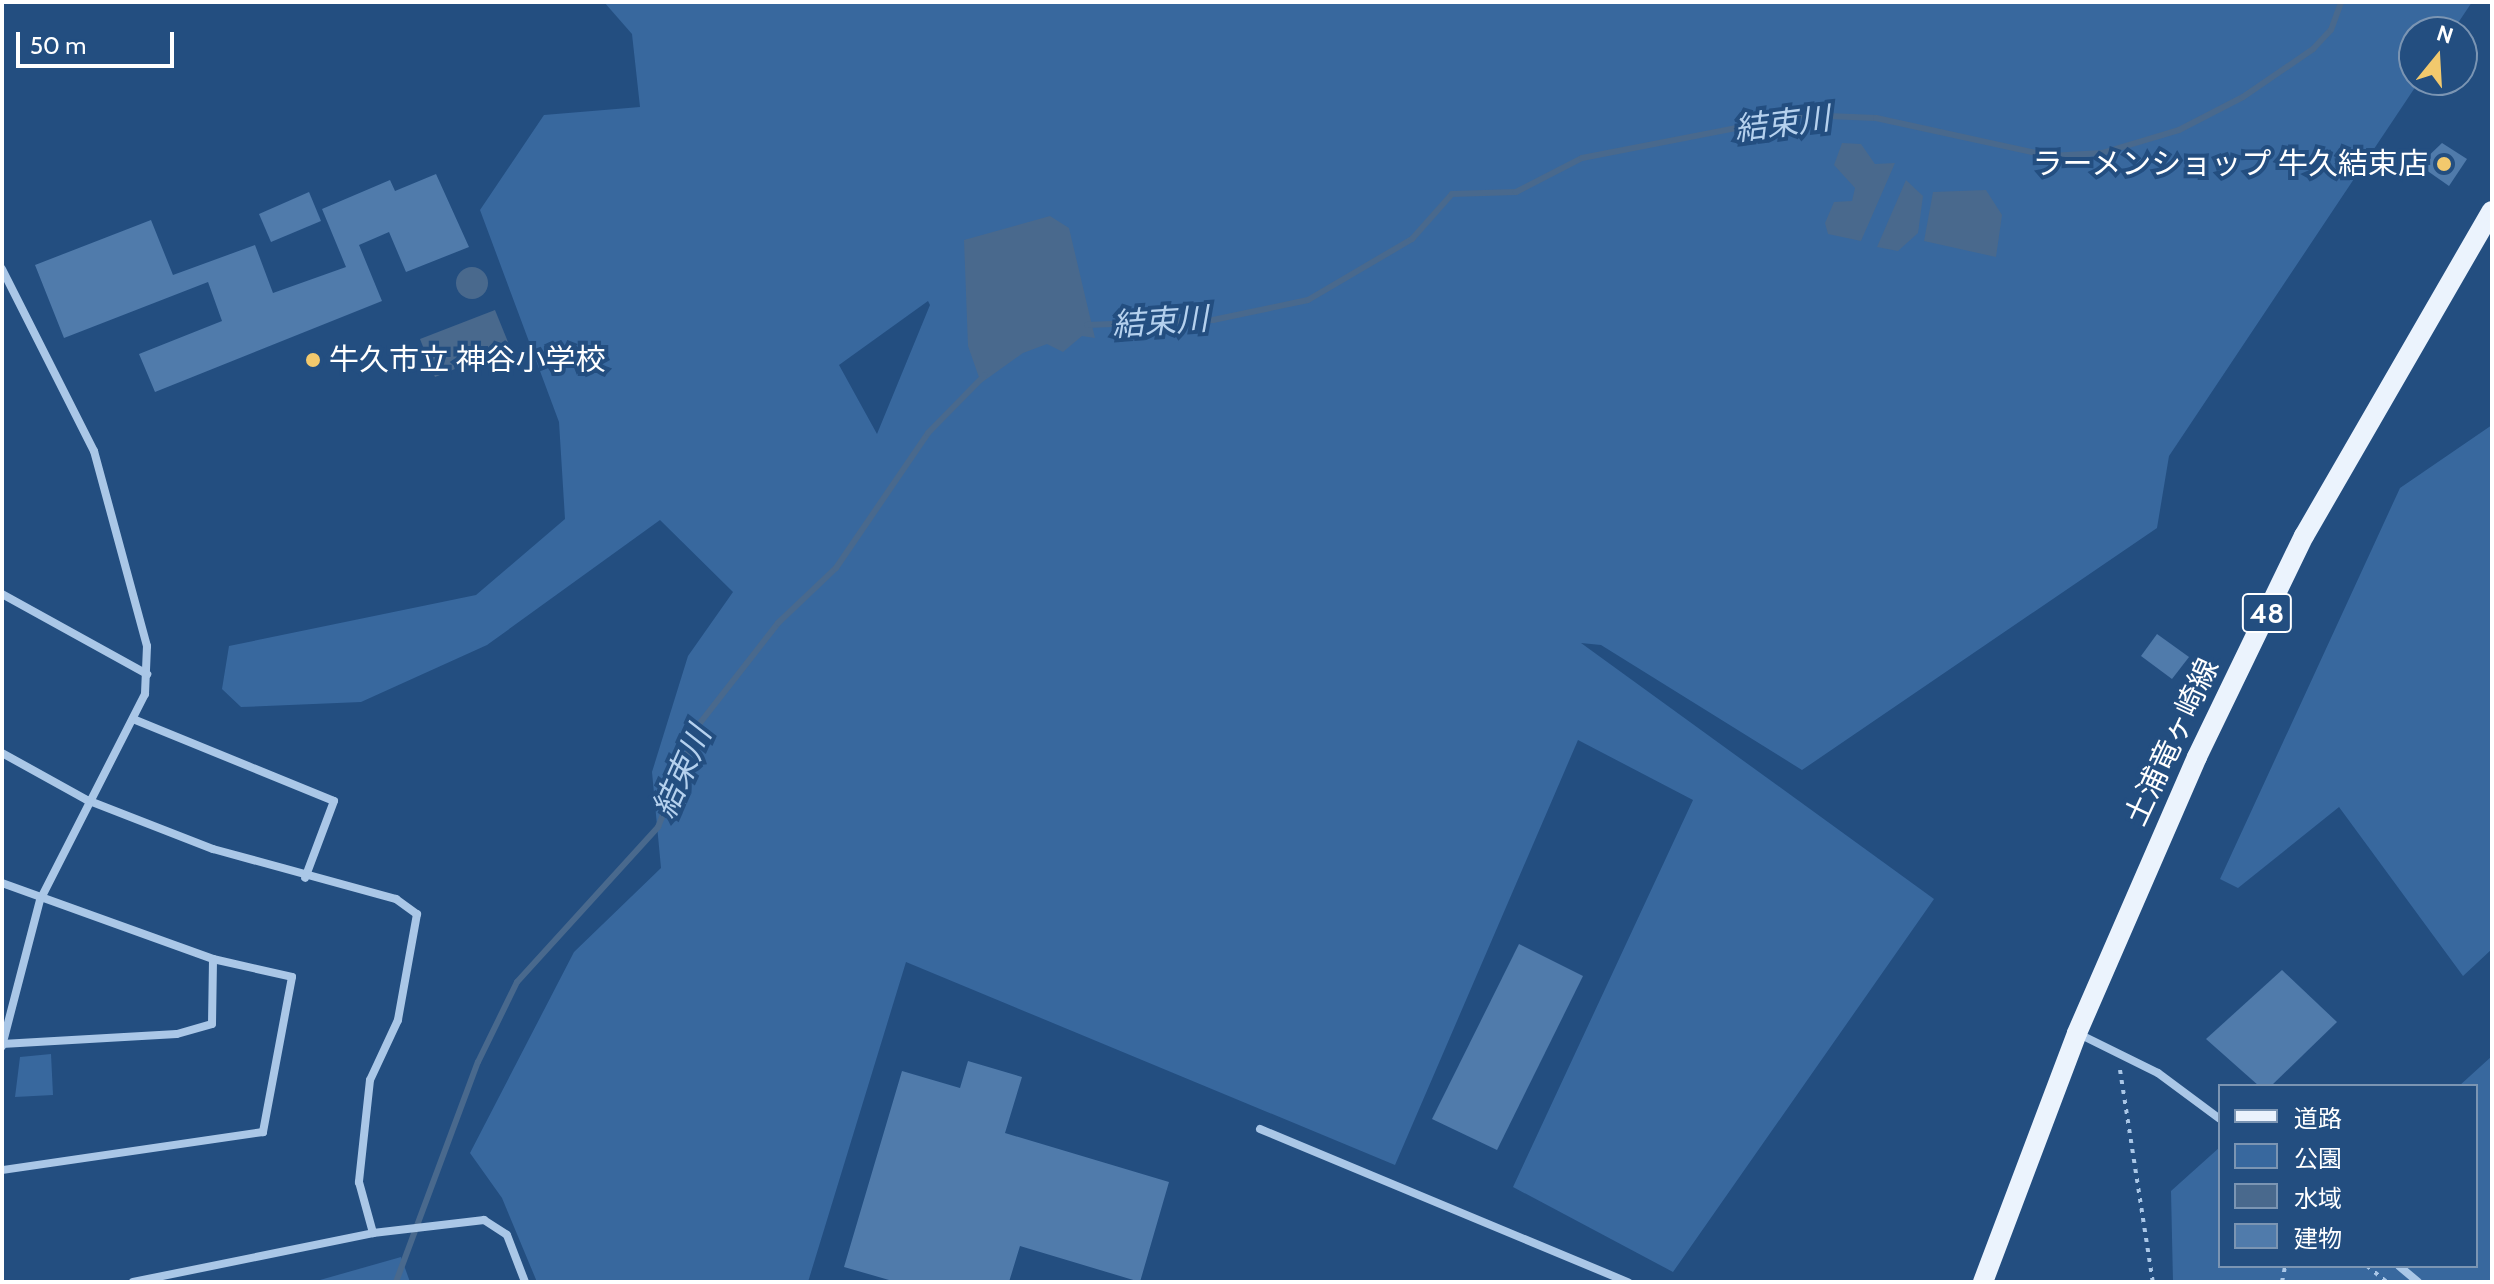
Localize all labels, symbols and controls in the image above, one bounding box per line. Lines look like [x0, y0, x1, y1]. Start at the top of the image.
scale bar [20, 16, 178, 66]
north arrow [2398, 16, 2478, 96]
text: N [2433, 19, 2457, 50]
text: 50 m [30, 31, 86, 60]
water label: 結束川 [1732, 99, 1832, 149]
place label: ラーメンショップ 牛久結束店 [2031, 146, 2428, 182]
marker: ラーメンショップ 牛久結束店 [2435, 155, 2453, 173]
water label: 結束川 [1111, 299, 1209, 345]
place label: 牛久市立 神谷小学校 [329, 342, 606, 378]
marker: 牛久市立 神谷小学校 [304, 351, 322, 369]
road number: 48 [2241, 589, 2293, 637]
street label: 土浦竜ヶ崎線 [2118, 653, 2226, 831]
water label: 結束川 [645, 720, 719, 824]
legend [2218, 1084, 2478, 1268]
text: 道路 [2294, 1104, 2342, 1133]
text: 公園 [2294, 1144, 2342, 1173]
text: 水域 [2294, 1184, 2342, 1213]
text: 建物 [2294, 1224, 2342, 1253]

